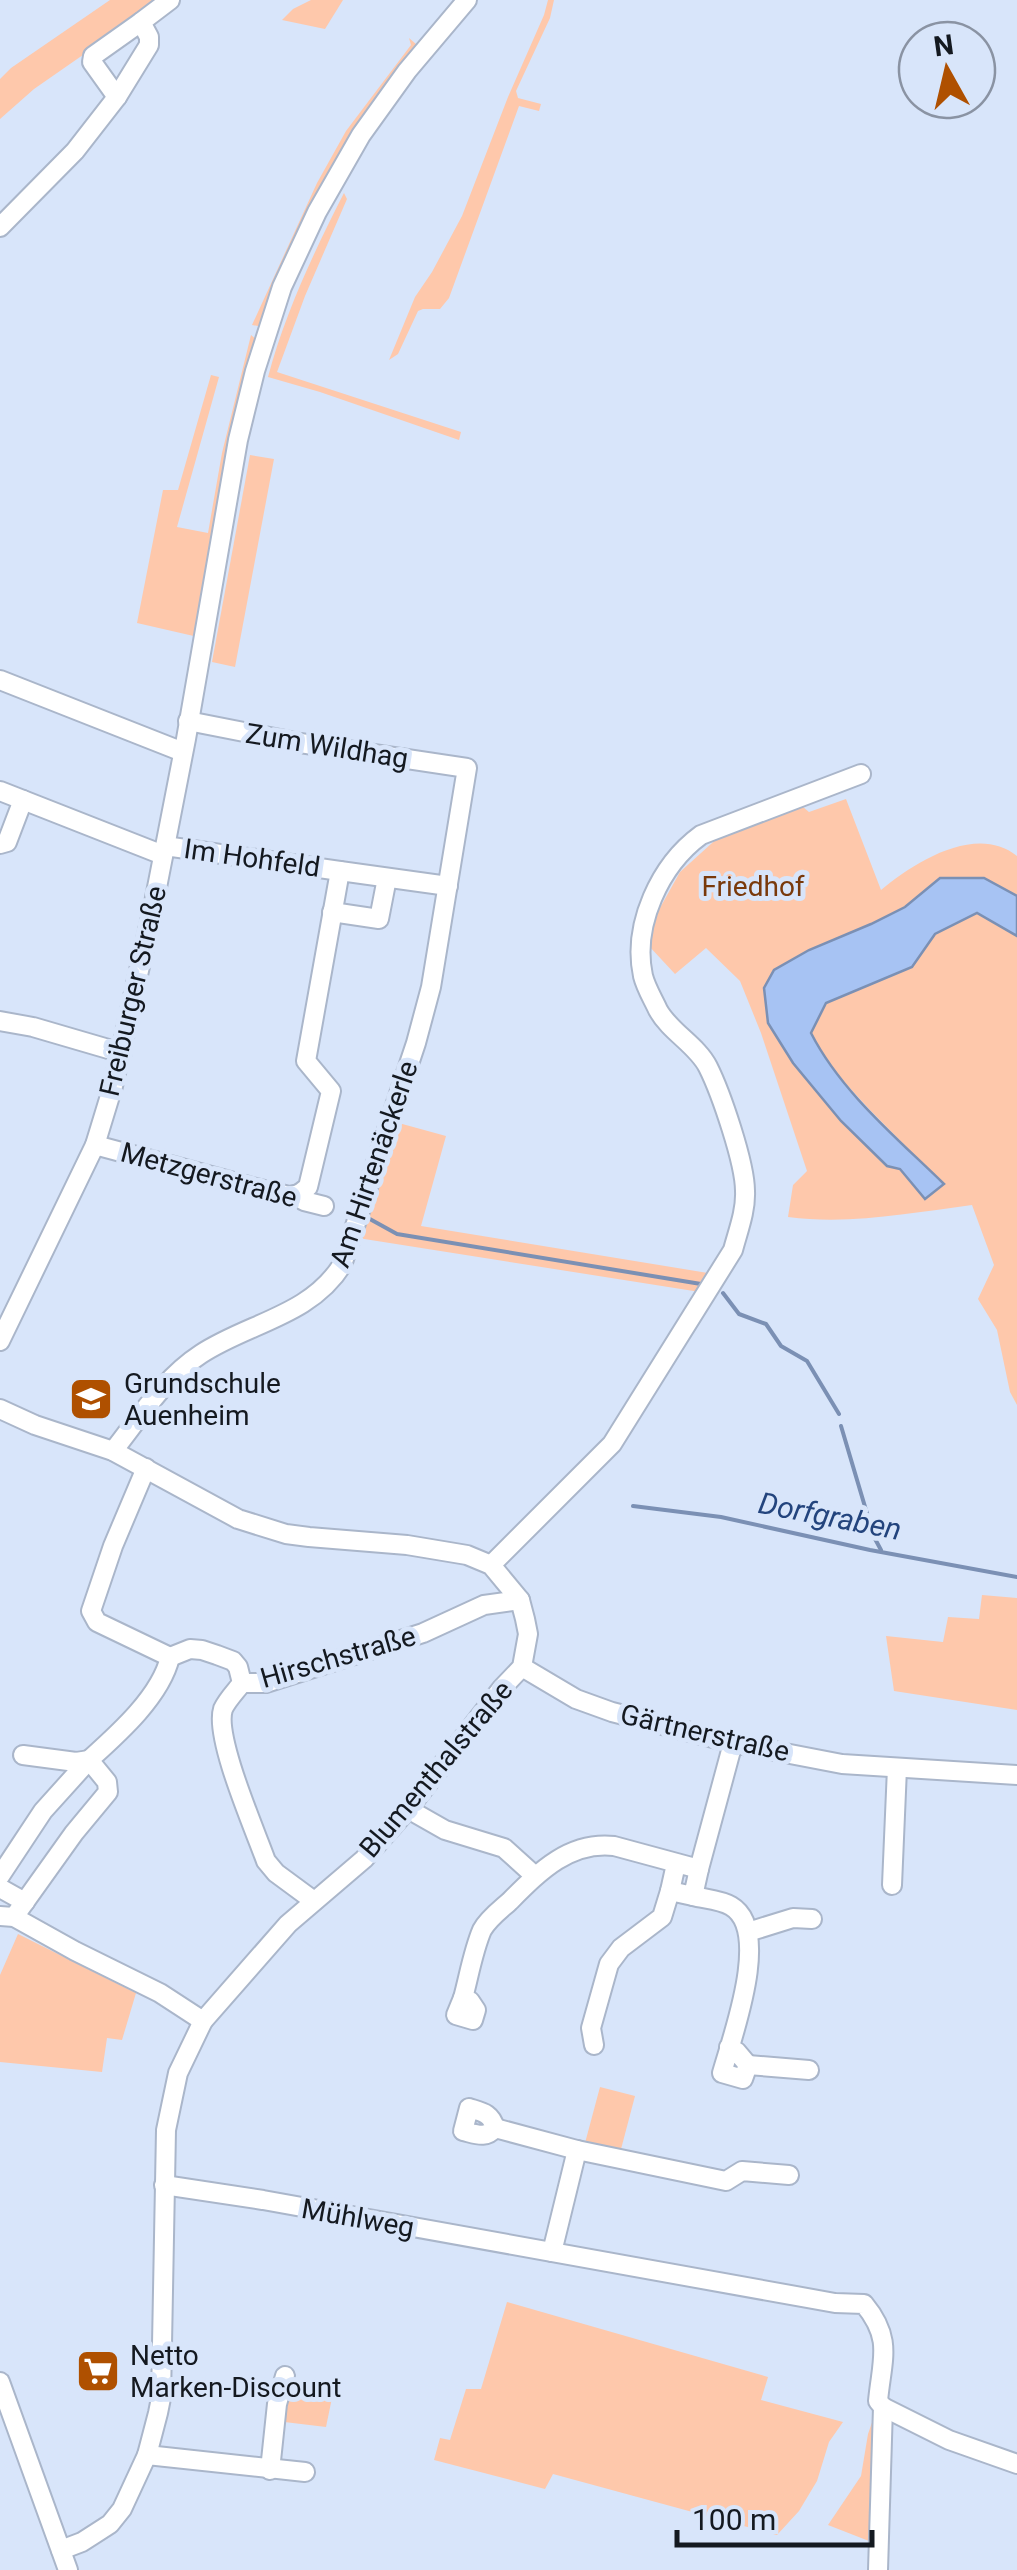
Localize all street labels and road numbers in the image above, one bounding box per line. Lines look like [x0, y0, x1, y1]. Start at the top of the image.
street label: Zum Wildhag [243, 717, 411, 775]
street label: Im Hohfeld [182, 832, 322, 884]
street label: Freiburger Straße [93, 883, 173, 1099]
street label: Am Hirtenäckerle [323, 1057, 425, 1271]
street label: Metzgerstraße [117, 1136, 301, 1214]
street label: Hirschstraße [257, 1619, 419, 1695]
street label: Blumenthalstraße [353, 1674, 519, 1864]
street label: Gärtnerstraße [617, 1697, 793, 1769]
street label: Mühlweg [299, 2192, 417, 2244]

